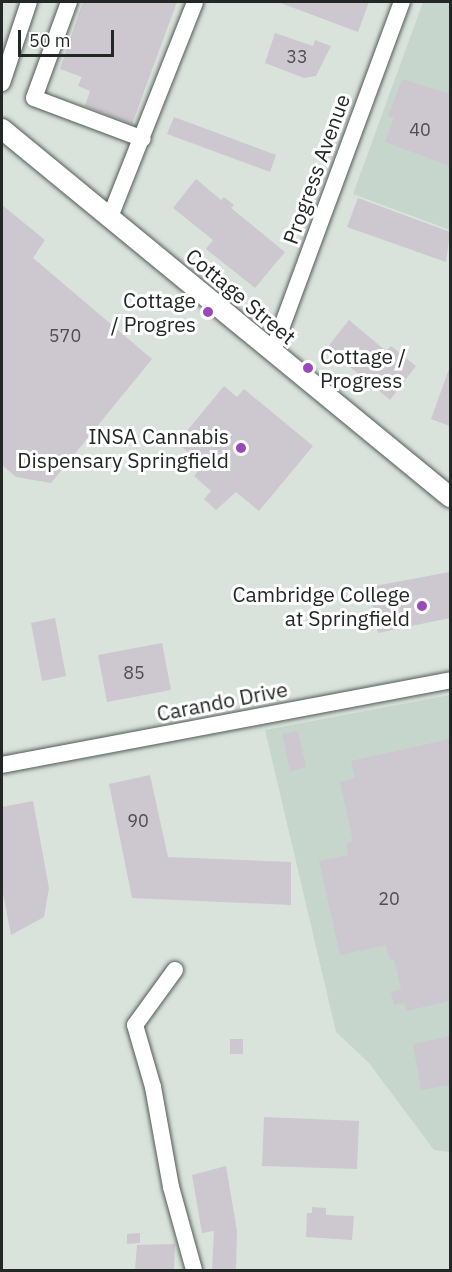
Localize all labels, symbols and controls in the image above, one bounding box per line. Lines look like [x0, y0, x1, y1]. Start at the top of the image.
scale bar [21, 18, 117, 56]
text: 50 m [29, 29, 71, 52]
house number: 33 [286, 46, 308, 68]
street label: Progress Avenue [277, 91, 355, 247]
house number: 40 [409, 119, 431, 141]
street label: Cottage Street [181, 243, 301, 349]
place label: Cottage / Progres [111, 287, 196, 337]
marker: Cottage / Progres [201, 305, 215, 319]
house number: 570 [49, 325, 81, 347]
place label: Cottage / Progress [320, 343, 406, 393]
marker: Cottage / Progress [301, 361, 315, 375]
place label: INSA Cannabis Dispensary Springfield [17, 423, 229, 473]
marker: INSA Cannabis Dispensary Springfield [234, 441, 248, 455]
place label: Cambridge College at Springfield [233, 581, 410, 631]
marker: Cambridge College at Springfield [415, 599, 429, 613]
house number: 85 [123, 662, 145, 684]
street label: Carando Drive [154, 676, 290, 726]
house number: 90 [127, 810, 149, 832]
house number: 20 [378, 888, 400, 910]

